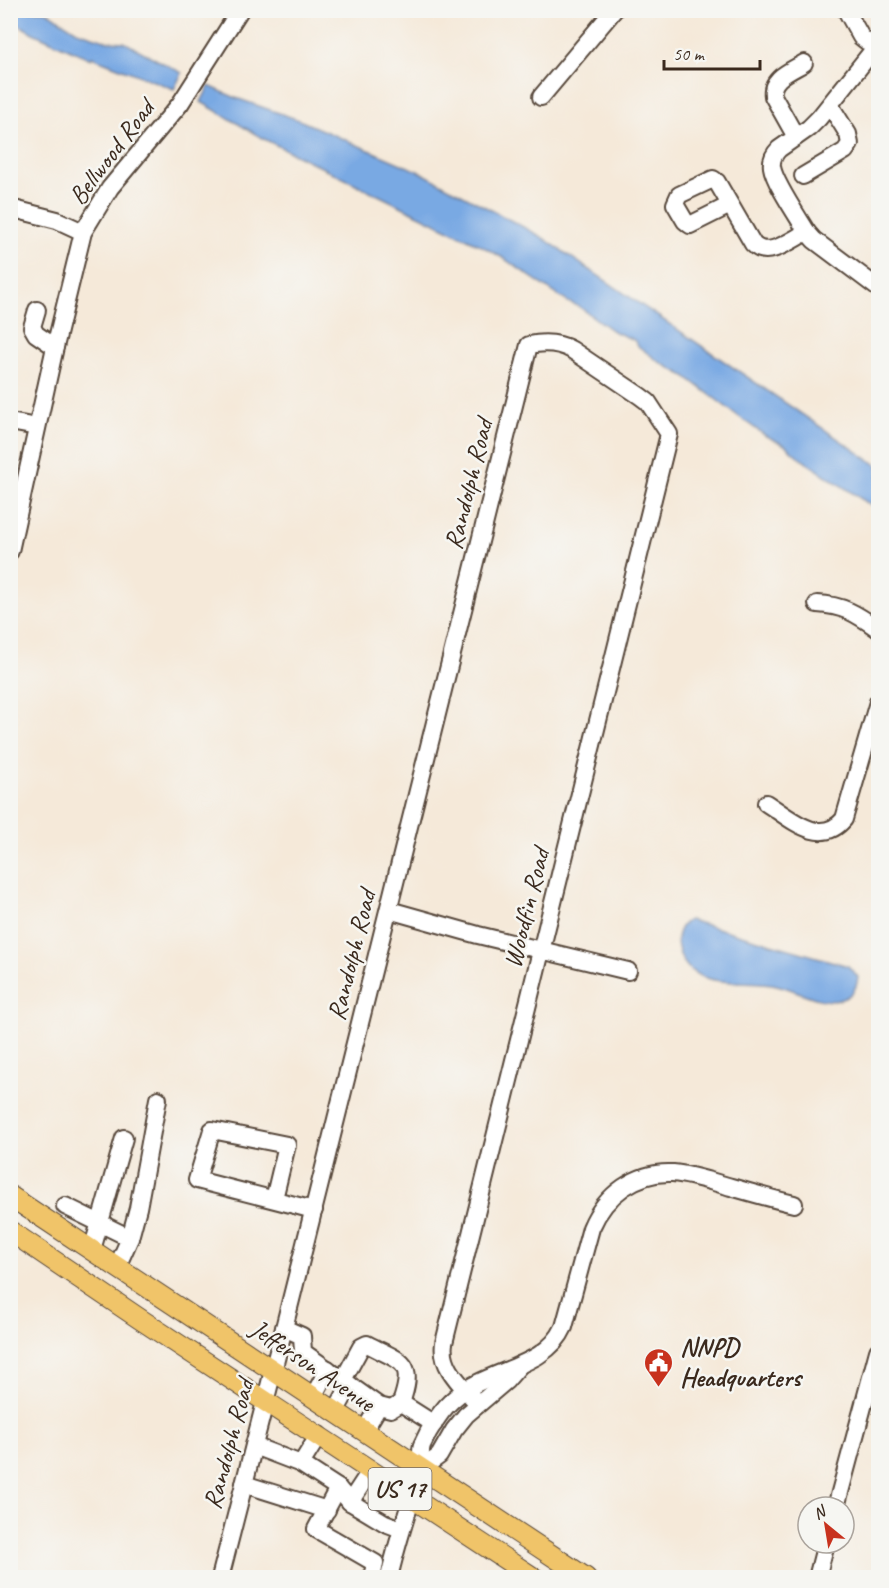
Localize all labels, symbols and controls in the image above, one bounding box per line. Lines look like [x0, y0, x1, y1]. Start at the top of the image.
scale bar [664, 33, 760, 71]
text: 50 m [673, 43, 706, 65]
street label: Bellwood Road [61, 90, 164, 211]
street label: Randolph Road [436, 412, 501, 553]
street label: Woodfin Road [496, 841, 558, 971]
street label: Randolph Road [319, 883, 384, 1024]
street label: Jefferson Avenue [243, 1311, 382, 1420]
place label: NNPD Headquarters [680, 1331, 804, 1394]
public building icon: NNPD Headquarters [643, 1346, 675, 1388]
street label: Randolph Road [195, 1372, 263, 1513]
road number: US 17 [368, 1468, 432, 1510]
north arrow [796, 1495, 856, 1555]
text: N [810, 1500, 831, 1524]

